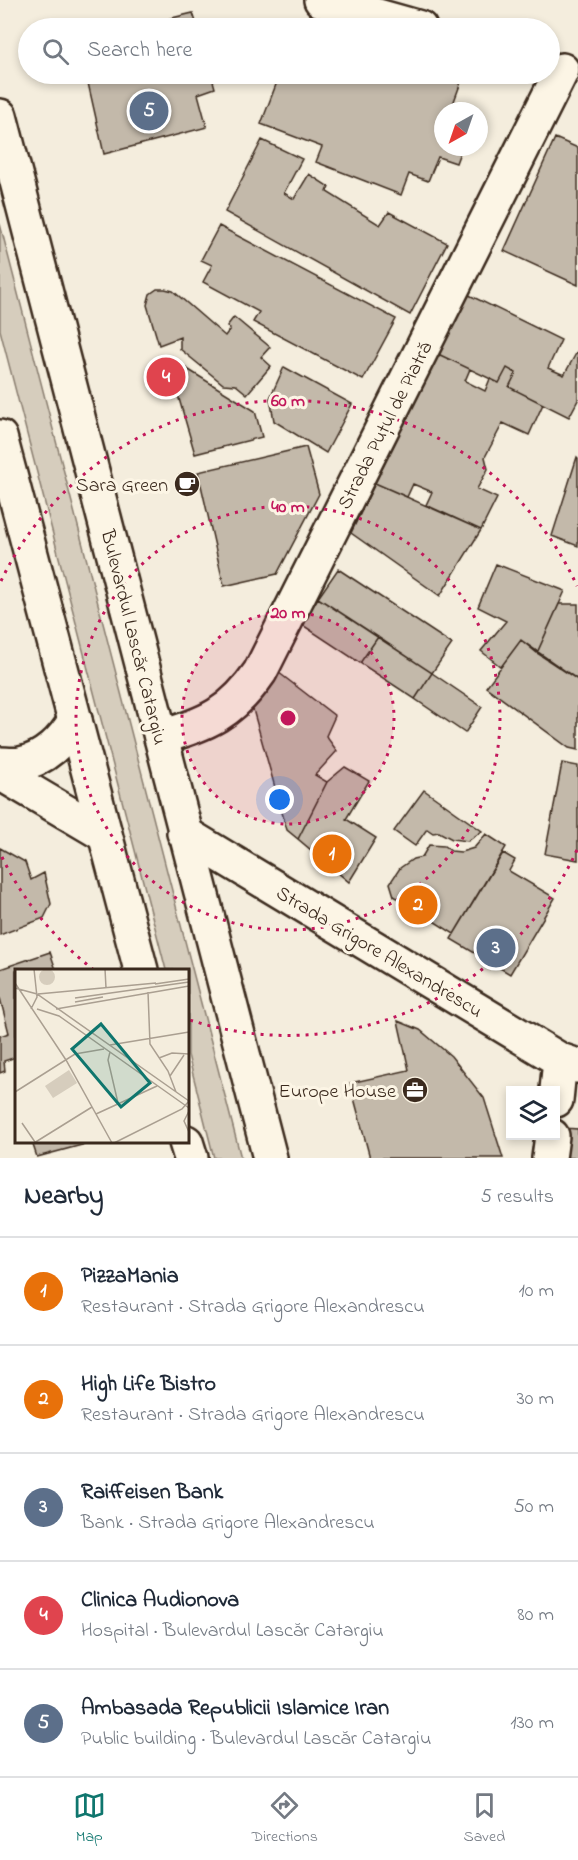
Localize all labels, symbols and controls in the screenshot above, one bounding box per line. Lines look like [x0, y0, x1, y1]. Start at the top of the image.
search box [18, 18, 560, 84]
icon: search [39, 35, 72, 68]
text: Search here [87, 35, 192, 67]
pin: 5 [130, 88, 168, 134]
north arrow [434, 102, 488, 156]
street label: Strada Puțul de Piatră [331, 337, 441, 515]
pin: 4 [146, 354, 186, 400]
text: 60 m [271, 389, 305, 415]
cafe icon: Sara Green [172, 469, 202, 499]
place label: Sara Green [76, 472, 168, 501]
text: 40 m [271, 495, 305, 521]
street label: Bulevardul Lascăr Catargiu [91, 526, 173, 749]
text: 20 m [269, 601, 306, 627]
centre of rings [278, 708, 298, 728]
your location [265, 785, 294, 814]
pin: 1 [312, 832, 352, 876]
street label: Strada Grigore Alexandrescu [269, 880, 488, 1027]
pin: 2 [398, 882, 438, 928]
pin: 3 [476, 926, 516, 970]
inset map [15, 969, 189, 1143]
office icon: Europe House [400, 1075, 430, 1105]
place label: Europe House [279, 1078, 396, 1107]
map controls [506, 1086, 560, 1140]
button: layers [506, 1086, 560, 1140]
text: Nearby [24, 1178, 103, 1216]
text: 5 results [481, 1183, 554, 1212]
text: PizzaMania [81, 1261, 179, 1293]
text: 1 [40, 1277, 47, 1306]
text: 10 m [518, 1277, 554, 1306]
text: Restaurant · Strada Grigore Alexandrescu [81, 1293, 425, 1322]
text: High Life Bistro [81, 1369, 216, 1401]
text: 2 [39, 1385, 48, 1414]
text: 30 m [517, 1385, 554, 1414]
text: Restaurant · Strada Grigore Alexandrescu [81, 1401, 425, 1430]
text: Raiffeisen Bank [81, 1477, 223, 1509]
text: 3 [39, 1493, 48, 1522]
text: 50 m [513, 1493, 554, 1522]
text: Bank · Strada Grigore Alexandrescu [81, 1509, 375, 1538]
text: Clinica Audionova [81, 1585, 239, 1617]
text: 4 [39, 1601, 48, 1630]
text: 80 m [517, 1601, 554, 1630]
text: Hospital · Bulevardul Lascăr Catargiu [81, 1617, 384, 1646]
text: Ambasada Republicii Islamice Iran [81, 1693, 389, 1725]
text: 5 [38, 1709, 49, 1738]
text: 130 m [510, 1709, 554, 1738]
text: Public building · Bulevardul Lascăr Catargiu [81, 1725, 431, 1754]
tab: Map [73, 1789, 106, 1849]
tab: Directions [251, 1789, 318, 1849]
tab: Saved [463, 1789, 505, 1849]

